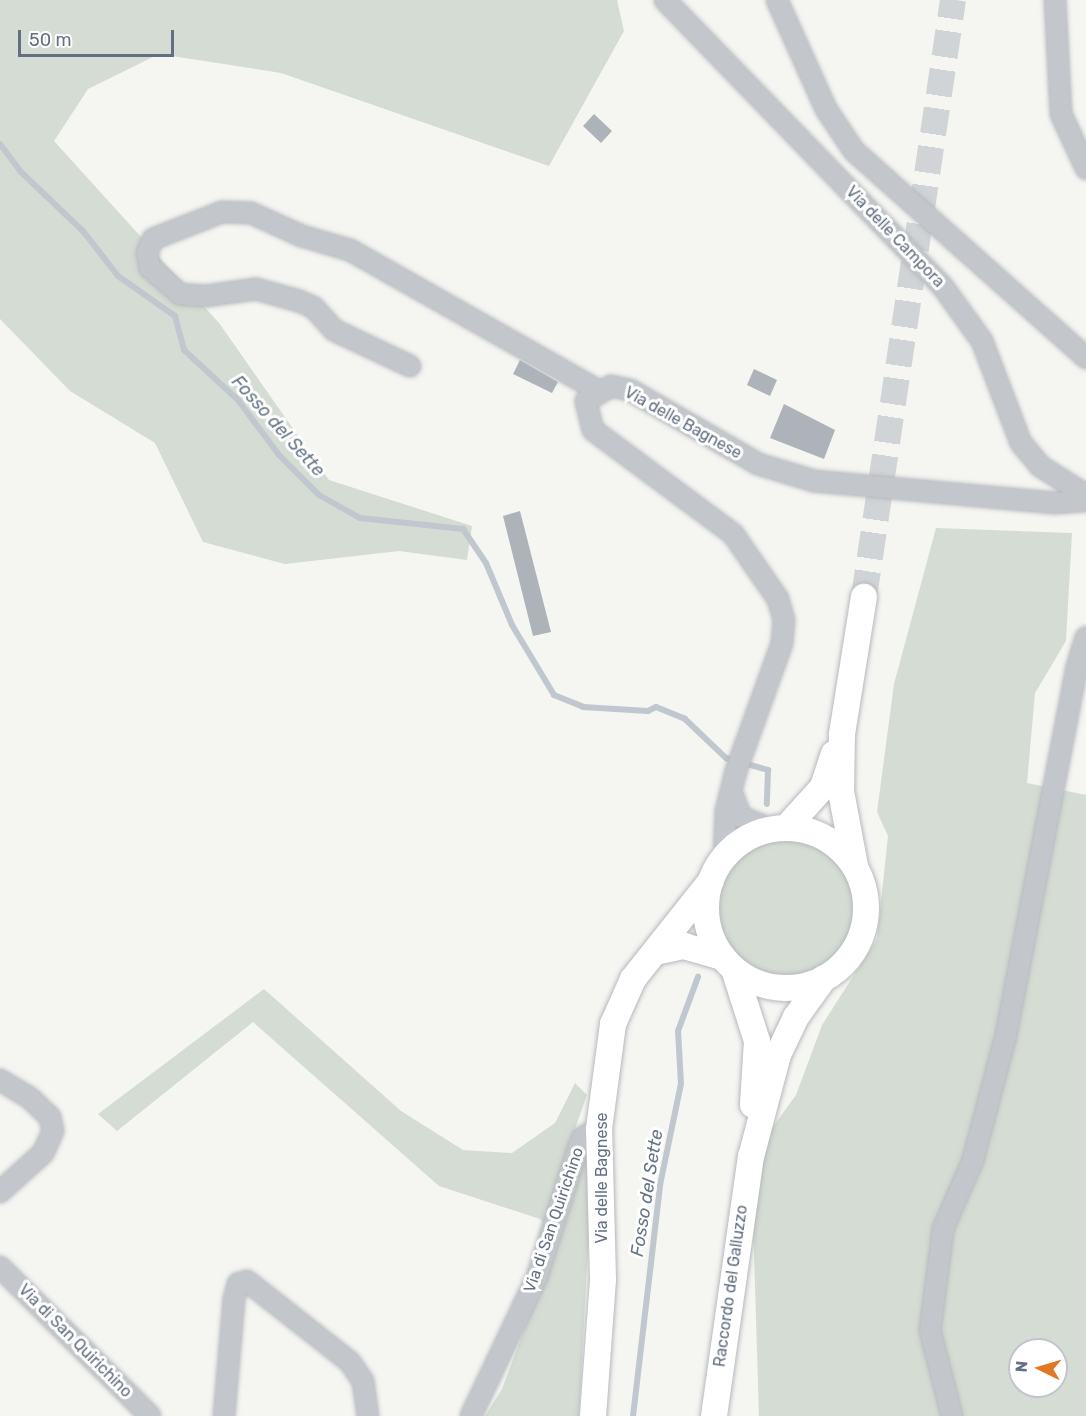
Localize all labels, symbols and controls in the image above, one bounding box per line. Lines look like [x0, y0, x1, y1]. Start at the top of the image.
scale bar [21, 18, 177, 56]
text: 50 m [29, 29, 72, 51]
street label: Via delle Campora [842, 182, 948, 292]
water label: Fosso del Sette [227, 371, 329, 481]
street label: Via delle Bagnese [621, 383, 745, 463]
street label: Via delle Bagnese [592, 1112, 612, 1244]
water label: Fosso del Sette [626, 1128, 668, 1258]
street label: Via di San Quirichino [520, 1145, 588, 1295]
street label: Raccordo del Galluzzo [710, 1204, 752, 1368]
street label: Via di San Quirichino [14, 1280, 136, 1402]
north arrow [1008, 1338, 1068, 1398]
text: N [1012, 1360, 1032, 1373]

